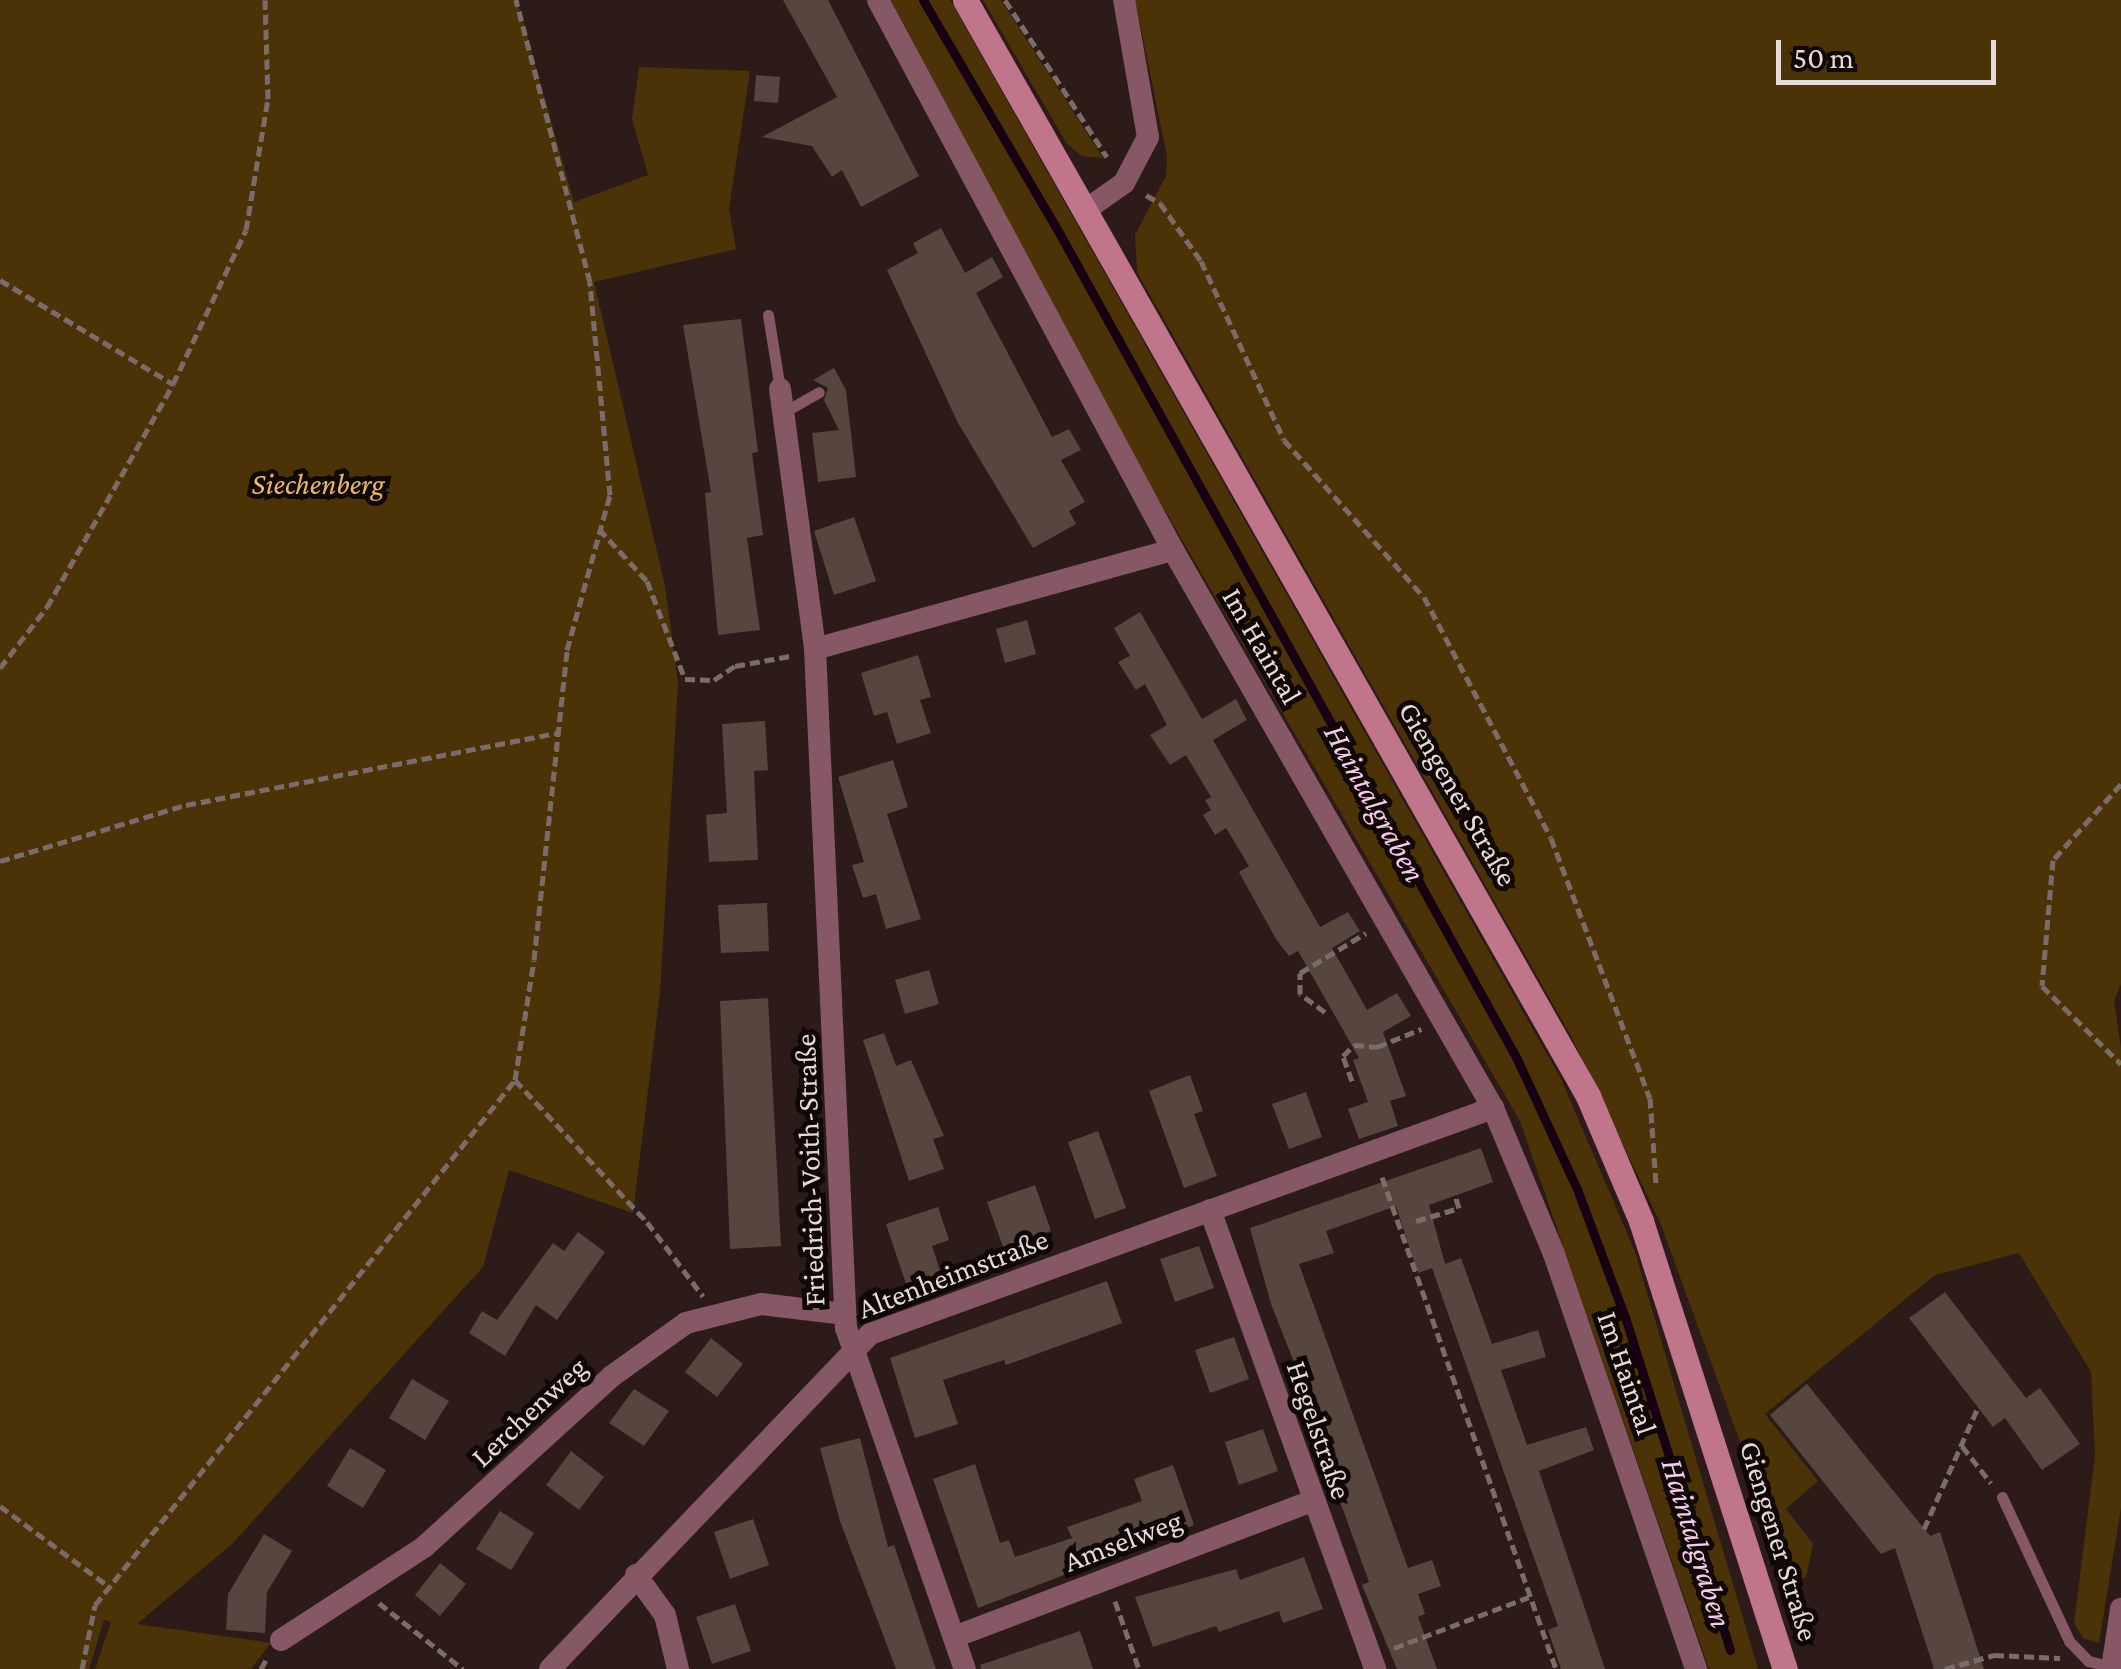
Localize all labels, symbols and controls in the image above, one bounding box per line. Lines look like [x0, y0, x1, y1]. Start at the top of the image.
scale bar [1781, 20, 2001, 82]
text: 50 m [1793, 41, 1854, 74]
park label: Siechenberg [251, 466, 385, 502]
street label: Im Haintal [1214, 582, 1310, 710]
street label: Giengener Straße [1391, 695, 1525, 893]
water label: Haintalgraben [1316, 717, 1434, 889]
street label: Friedrich-Voith-Straße [787, 1033, 833, 1307]
street label: Altenheimstraße [853, 1221, 1053, 1327]
street label: Im Haintal [1589, 1307, 1665, 1439]
street label: Lerchenweg [464, 1349, 594, 1475]
street label: Hegelstraße [1279, 1356, 1359, 1504]
street label: Giengener Straße [1732, 1437, 1826, 1645]
water label: Haintalgraben [1653, 1453, 1741, 1633]
street label: Amselweg [1059, 1502, 1187, 1580]

